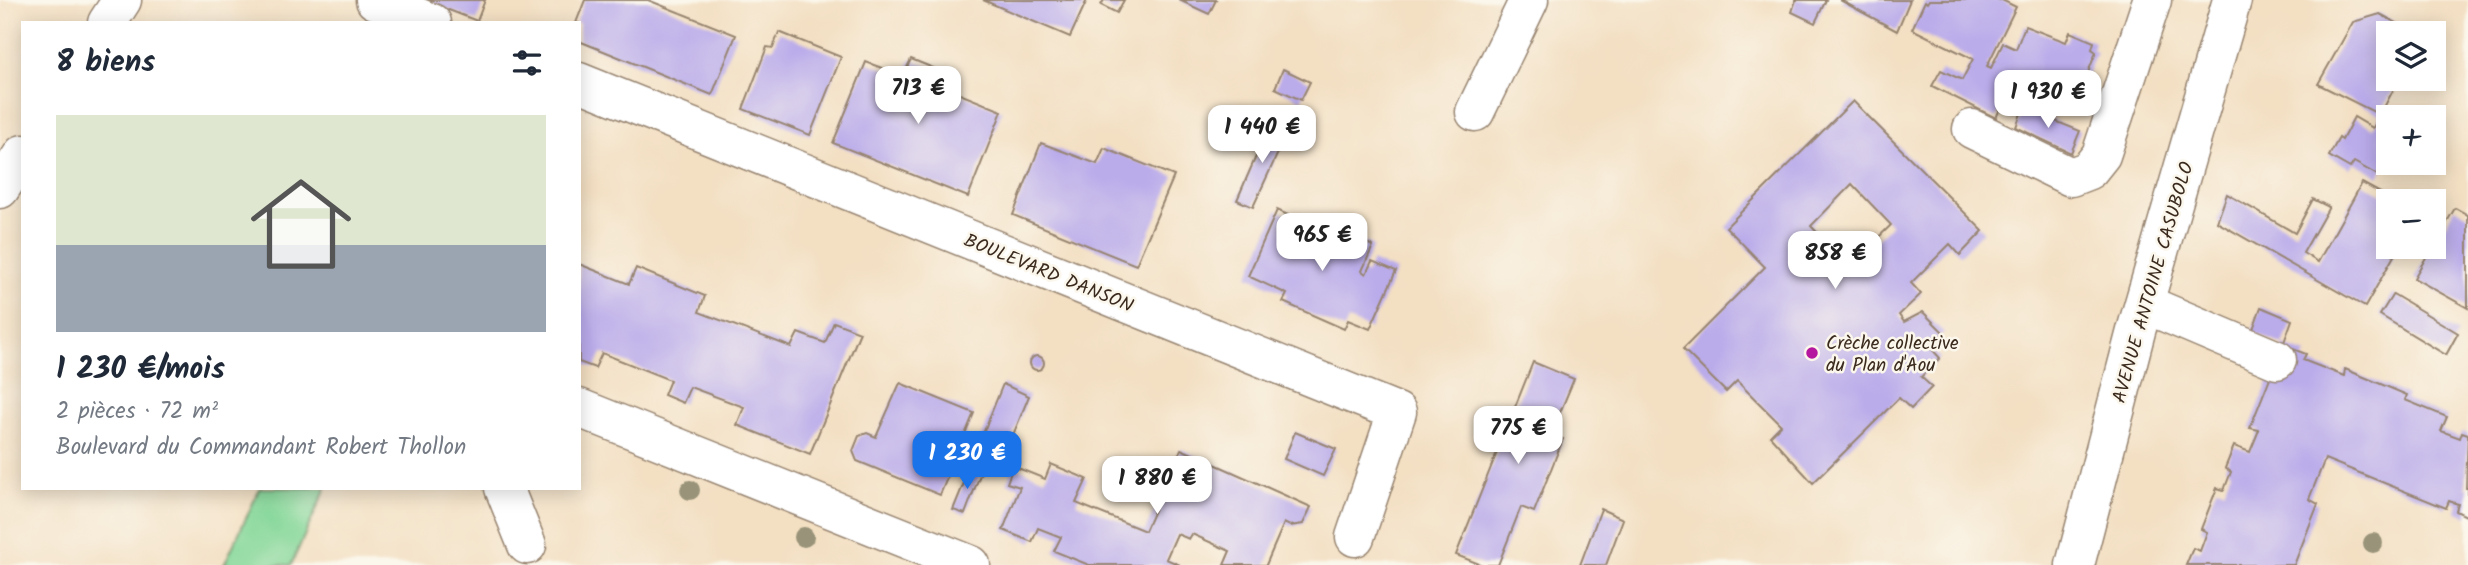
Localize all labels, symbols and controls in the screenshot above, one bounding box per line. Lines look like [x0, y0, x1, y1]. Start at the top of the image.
map controls [2376, 21, 2446, 259]
button: layers [2376, 21, 2446, 91]
text: 8 biens [56, 39, 155, 87]
icon: filters [508, 44, 546, 82]
pin: 713 € [869, 66, 967, 126]
text: 713 € [891, 71, 945, 107]
pin: 1 930 € [1983, 71, 2113, 130]
text: 1 930 € [2010, 75, 2086, 111]
button: + [2376, 105, 2446, 175]
pin: 1 440 € [1197, 106, 1327, 165]
text: 1 440 € [1224, 110, 1300, 146]
street label: AVENUE ANTOINE CASUBOLO [2105, 158, 2203, 407]
icon: home [238, 161, 364, 287]
button: − [2376, 189, 2446, 259]
pin: 965 € [1273, 214, 1371, 273]
text: 965 € [1292, 218, 1352, 254]
street label: BOULEVARD DANSON [959, 226, 1138, 322]
pin: 858 € [1786, 232, 1884, 291]
text: 858 € [1804, 236, 1866, 272]
place label: Crèche collective du Plan d'Aou [1826, 329, 1959, 381]
marker: Crèche collective du Plan d'Aou [1804, 345, 1820, 361]
text: 1 230 €/mois [56, 346, 225, 394]
text: 2 pièces · 72 m² [56, 394, 218, 430]
pin: 775 € [1469, 406, 1567, 466]
text: 775 € [1490, 411, 1546, 447]
text: Boulevard du Commandant Robert Thollon [56, 430, 466, 466]
pin: 1 230 € [902, 432, 1032, 491]
text: 1 230 € [928, 436, 1006, 472]
pin: 1 880 € [1092, 456, 1222, 516]
text: 1 880 € [1118, 461, 1196, 497]

